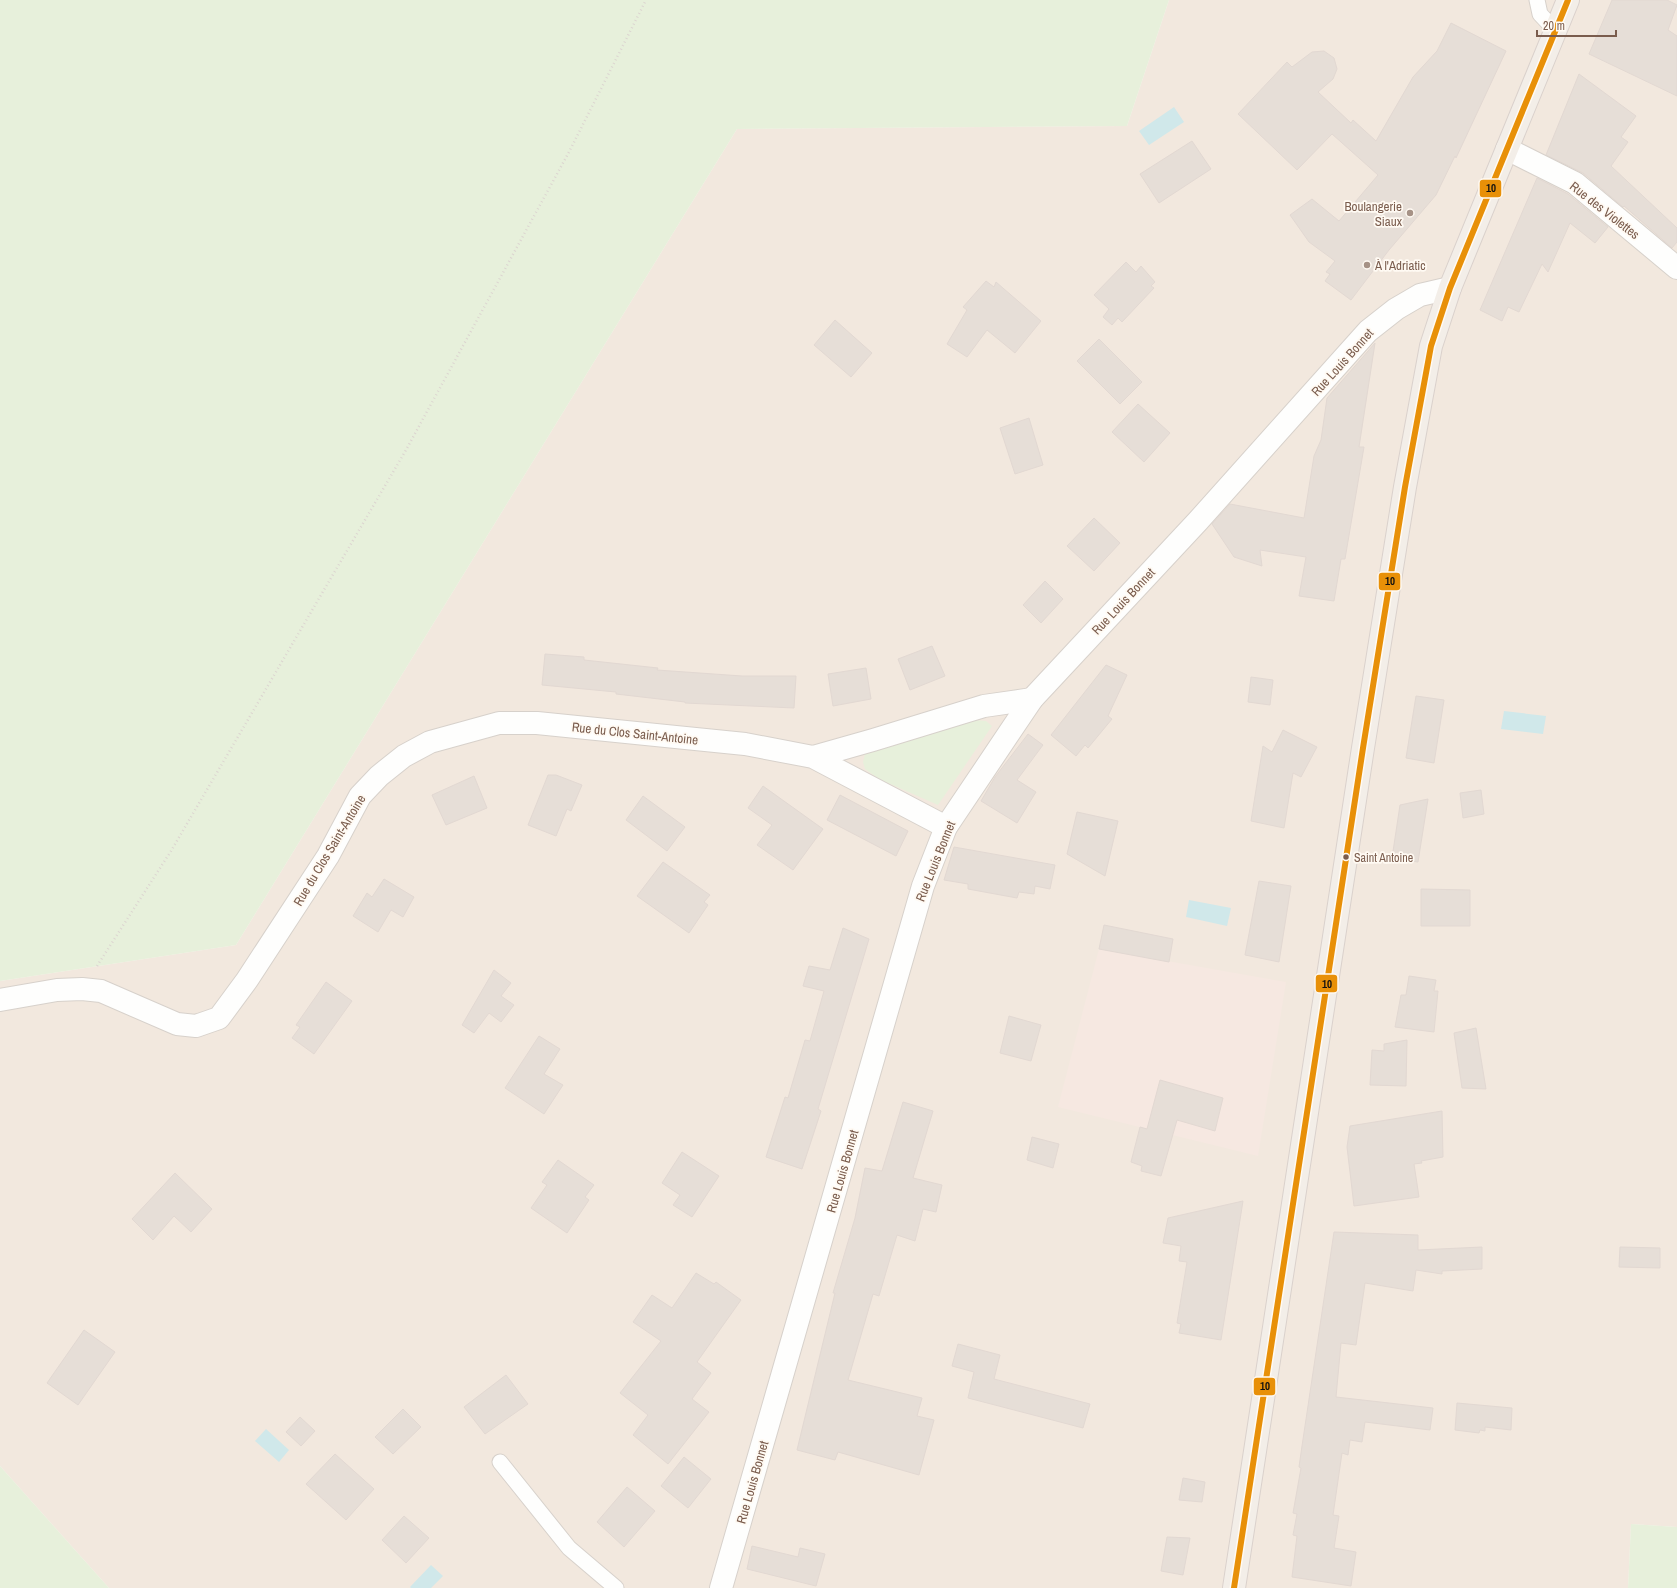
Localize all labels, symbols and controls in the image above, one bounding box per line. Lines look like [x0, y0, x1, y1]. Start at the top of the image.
scale bar [1537, 12, 1616, 38]
text: 20 m [1543, 18, 1565, 34]
street label: Rue des Violettes [1566, 178, 1643, 243]
line badge: 10 [1479, 179, 1502, 198]
text: 10 [1486, 181, 1496, 195]
place label: Boulangerie Siaux [1345, 198, 1403, 230]
marker: Boulangerie Siaux [1405, 208, 1415, 218]
place label: À l'Adriatic [1374, 257, 1426, 274]
marker: À l'Adriatic [1362, 260, 1372, 270]
street label: Rue Louis Bonnet [1307, 325, 1377, 400]
street label: Rue Louis Bonnet [1088, 564, 1159, 638]
line badge: 10 [1378, 572, 1401, 591]
text: 10 [1385, 574, 1395, 588]
street label: Rue du Clos Saint-Antoine [571, 718, 699, 749]
street label: Rue du Clos Saint-Antoine [289, 791, 369, 909]
street label: Rue Louis Bonnet [912, 818, 959, 904]
place label: Saint Antoine [1354, 850, 1413, 866]
marker: Saint Antoine [1341, 852, 1351, 862]
line badge: 10 [1315, 974, 1338, 993]
text: 10 [1322, 977, 1332, 991]
street label: Rue Louis Bonnet [823, 1128, 862, 1215]
line badge: 10 [1253, 1377, 1276, 1396]
text: 10 [1260, 1379, 1270, 1393]
street label: Rue Louis Bonnet [733, 1439, 772, 1526]

